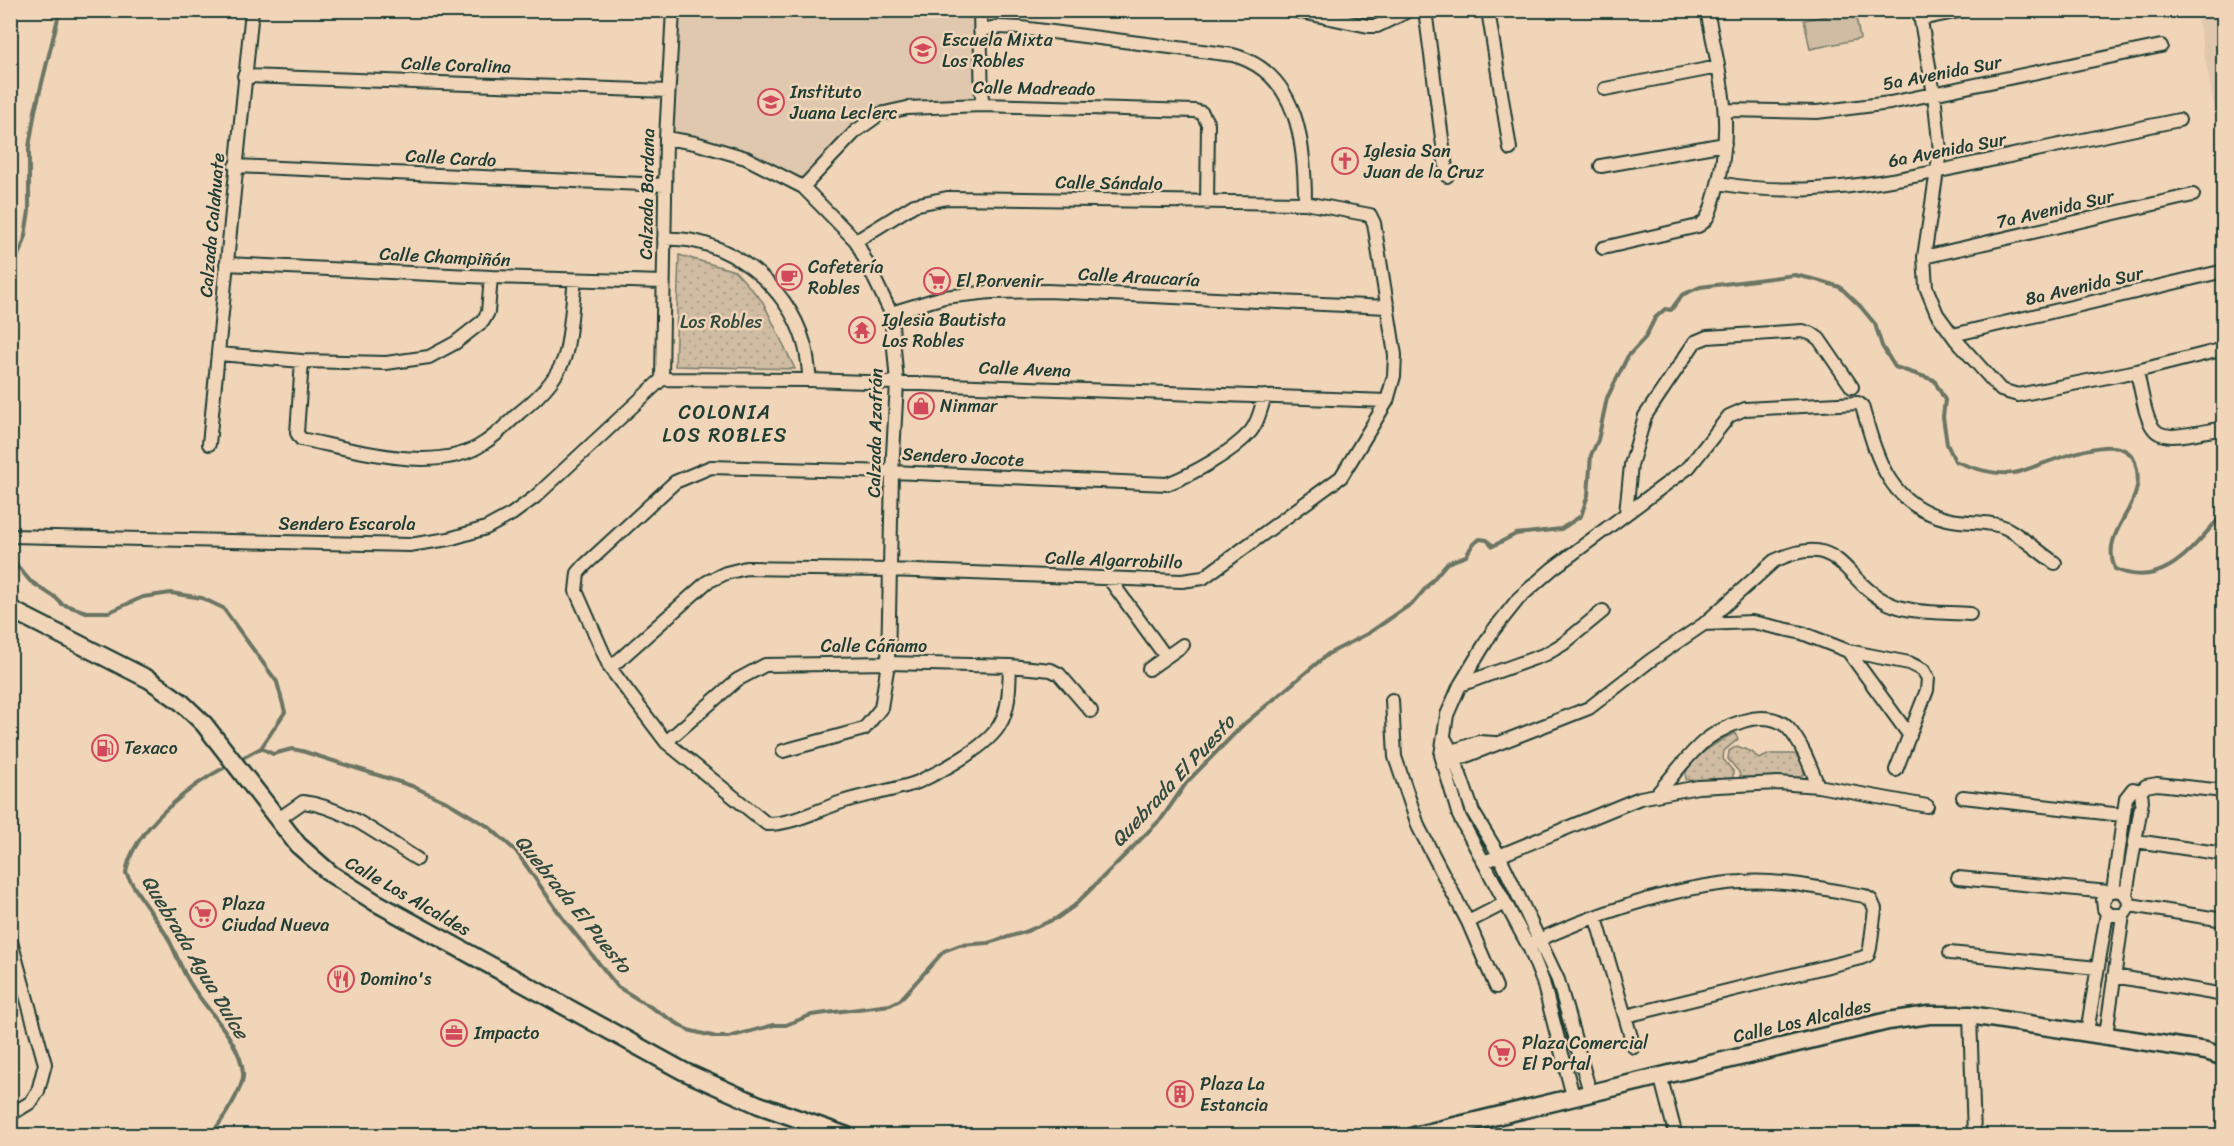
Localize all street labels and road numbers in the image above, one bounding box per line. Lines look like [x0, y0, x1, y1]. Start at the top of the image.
street label: 5a Avenida Sur [1880, 46, 2006, 100]
street label: Calle Coralina [401, 47, 511, 83]
street label: Calle Madreado [973, 71, 1096, 105]
street label: 6a Avenida Sur [1885, 123, 2010, 177]
street label: Calzada Bardana [630, 128, 664, 260]
street label: Calle Cardo [405, 140, 497, 176]
street label: Calzada Calahuate [190, 151, 234, 299]
street label: Calle Sándalo [1055, 166, 1163, 200]
street label: 7a Avenida Sur [1993, 180, 2118, 238]
street label: Calle Champiñón [379, 238, 512, 276]
street label: 8a Avenida Sur [2022, 257, 2148, 315]
street label: Calle Araucaría [1077, 258, 1201, 296]
street label: Calle Avena [978, 351, 1072, 387]
street label: Calzada Azafrán [858, 368, 892, 498]
street label: Sendero Jocote [901, 438, 1025, 476]
street label: Sendero Escarola [279, 508, 415, 540]
street label: Calle Algarrobillo [1045, 542, 1183, 578]
street label: Calle Cáñamo [821, 630, 927, 662]
street label: Calle Los Alcaldes [339, 847, 478, 945]
street label: Calle Los Alcaldes [1730, 989, 1875, 1052]

